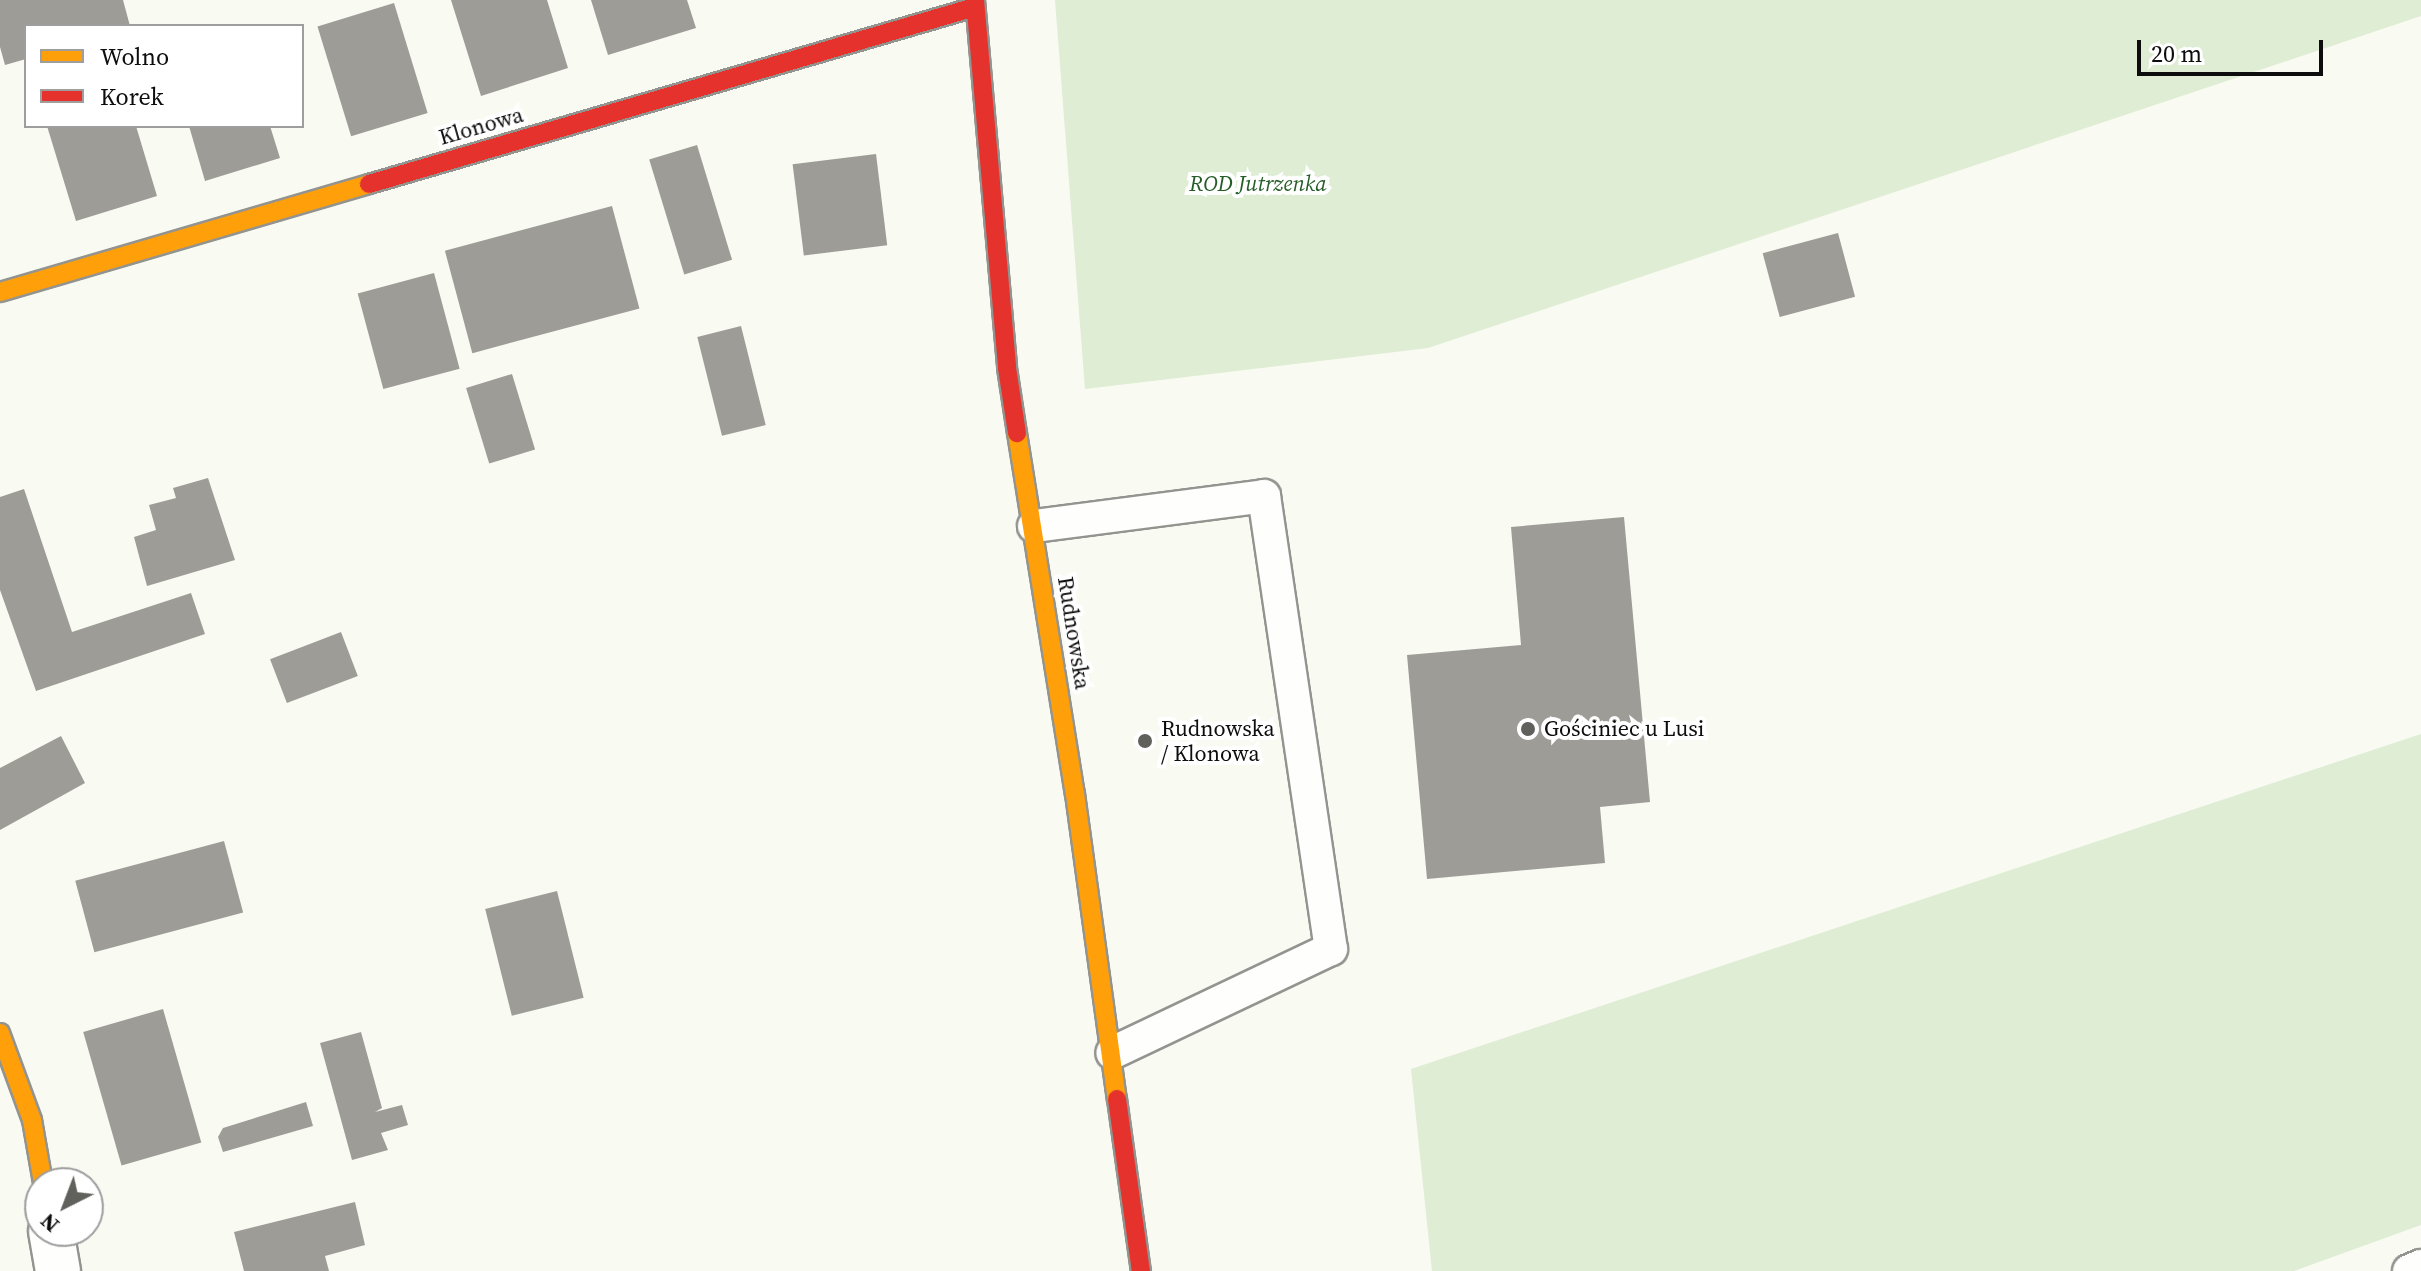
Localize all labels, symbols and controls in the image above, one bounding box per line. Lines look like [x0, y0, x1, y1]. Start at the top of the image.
legend [24, 24, 304, 128]
scale bar [2141, 24, 2327, 74]
text: 20 m [2151, 37, 2202, 70]
text: Wolno [100, 40, 169, 73]
text: Korek [100, 80, 164, 113]
street label: Klonowa [436, 101, 526, 151]
park label: ROD Jutrzenka [1189, 171, 1327, 197]
street label: Rudnowska [1052, 575, 1096, 691]
place label: Rudnowska / Klonowa [1161, 715, 1275, 766]
place label: Gościniec u Lusi [1544, 716, 1704, 742]
marker: Gościniec u Lusi [1519, 720, 1537, 738]
marker: Rudnowska / Klonowa [1136, 732, 1154, 750]
north arrow [24, 1167, 104, 1247]
text: N [33, 1207, 65, 1240]

